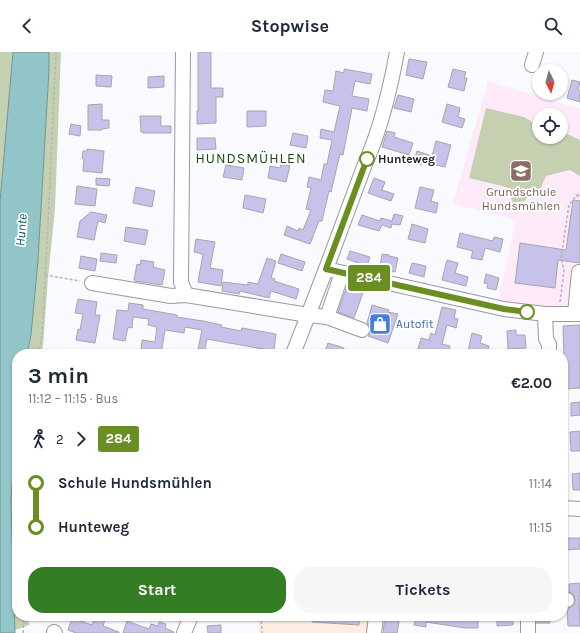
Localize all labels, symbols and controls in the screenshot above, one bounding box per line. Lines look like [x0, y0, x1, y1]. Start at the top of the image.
icon: back [16, 15, 38, 37]
text: Stopwise [251, 15, 329, 37]
icon: search [542, 15, 564, 37]
north arrow [532, 64, 568, 100]
map controls [532, 64, 568, 144]
button: locate [532, 108, 568, 144]
district label: HUNDSMÜHLEN [195, 150, 307, 167]
marker: Hunteweg [359, 151, 375, 167]
place label: Hunteweg [378, 152, 435, 166]
school or university icon: Grundschule Hundsmühlen [508, 158, 534, 184]
place label: Grundschule Hundsmühlen [482, 185, 560, 213]
water label: Hunte [12, 213, 30, 247]
line badge: 284 [346, 265, 392, 291]
text: 284 [356, 269, 382, 286]
unlabelled marker [519, 304, 535, 320]
shop icon: Autofit [367, 311, 393, 337]
place label: Autofit [396, 317, 434, 331]
text: 3 min [28, 363, 89, 389]
text: €2.00 [511, 374, 552, 392]
text: 11:12 – 11:15 · Bus [28, 391, 118, 406]
icon: walk [28, 428, 50, 450]
icon: forward [70, 428, 92, 450]
text: 284 [106, 430, 131, 447]
text: 2 [56, 432, 64, 447]
text: Schule Hundsmühlen [58, 474, 212, 492]
text: 11:14 [529, 476, 552, 491]
text: Hunteweg [58, 518, 129, 536]
text: 11:15 [529, 520, 552, 535]
button: Start [28, 567, 286, 613]
button: Tickets [294, 567, 552, 613]

